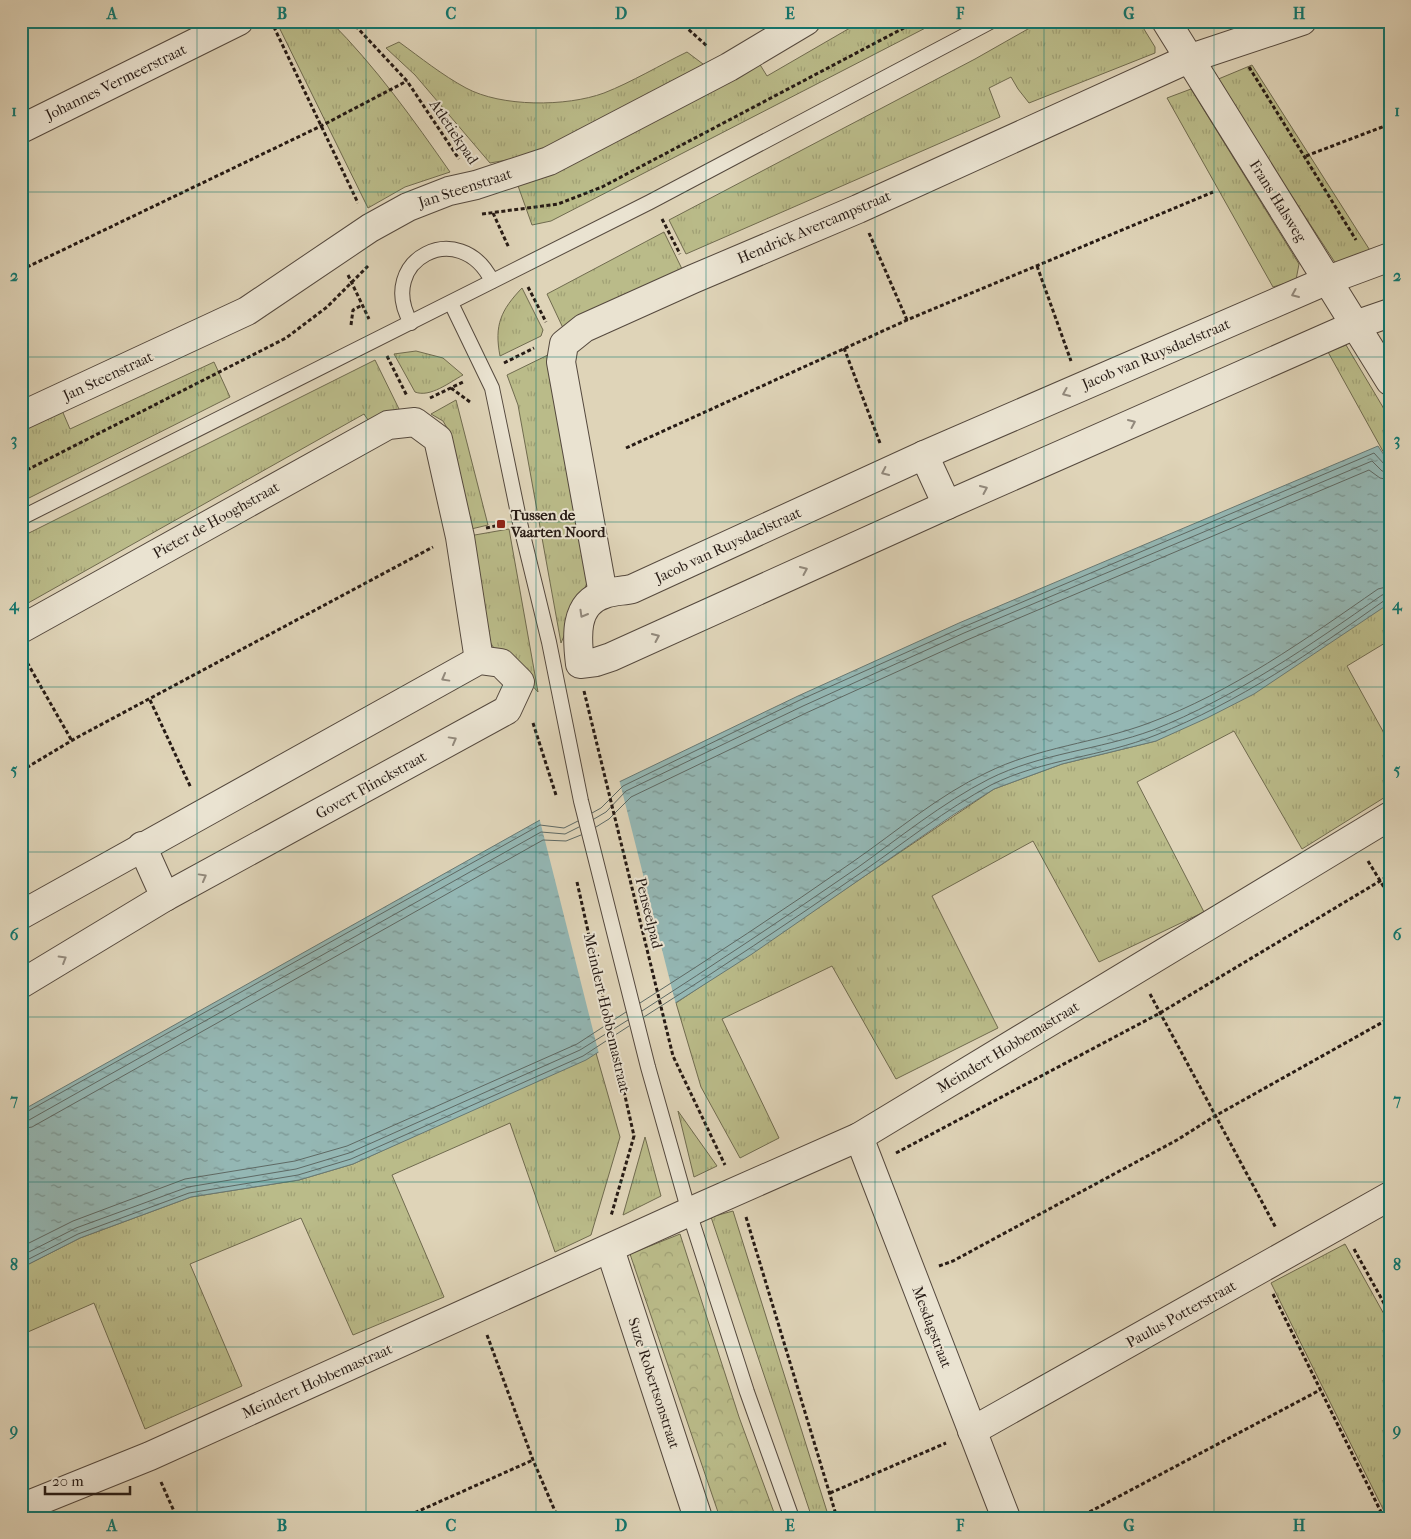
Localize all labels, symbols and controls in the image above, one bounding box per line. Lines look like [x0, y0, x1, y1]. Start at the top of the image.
text: A [106, 4, 118, 23]
text: B [277, 4, 287, 23]
text: C [446, 4, 457, 23]
text: D [615, 4, 627, 23]
text: E [785, 4, 795, 23]
text: F [955, 4, 965, 23]
text: G [1123, 4, 1135, 23]
text: H [1293, 4, 1306, 23]
street label: Johannes Vermeerstraat [42, 40, 190, 124]
street label: Atletiekpad [425, 95, 483, 169]
text: 1 [11, 101, 17, 120]
text: 1 [1394, 101, 1400, 120]
street label: Frans Halsweg [1246, 157, 1311, 246]
street label: Jan Steenstraat [415, 164, 515, 212]
street label: Hendrick Avercampstraat [734, 186, 894, 268]
text: 2 [10, 266, 18, 285]
text: 2 [1393, 266, 1401, 285]
one-way arrow [1291, 287, 1300, 298]
street label: Jacob van Ruysdaelstraat [1078, 314, 1233, 394]
street label: Jan Steenstraat [59, 347, 156, 405]
one-way arrow [1062, 387, 1071, 398]
one-way arrow [1127, 419, 1136, 430]
text: 3 [11, 430, 17, 450]
text: 3 [1394, 430, 1400, 450]
one-way arrow [881, 466, 890, 477]
street label: Pieter de Hooghstraat [150, 477, 283, 562]
one-way arrow [979, 484, 988, 495]
street label: Jacob van Ruysdaelstraat [651, 503, 805, 587]
place label: Tussen de Vaarten Noord [510, 506, 606, 541]
marker: Tussen de Vaarten Noord [495, 518, 507, 530]
one-way arrow [799, 565, 808, 576]
text: 4 [8, 595, 20, 615]
text: 4 [1391, 595, 1403, 615]
one-way arrow [579, 609, 589, 618]
one-way arrow [650, 633, 659, 643]
one-way arrow [442, 672, 451, 682]
one-way arrow [448, 736, 457, 746]
street label: Govert Flinckstraat [313, 747, 430, 823]
text: 5 [11, 760, 18, 779]
text: 5 [1394, 760, 1401, 779]
one-way arrow [198, 873, 207, 883]
street label: Penseelpad [631, 876, 667, 951]
text: 6 [10, 925, 19, 944]
text: 6 [1393, 925, 1402, 944]
street label: Meindert Hobbemastraat [580, 932, 634, 1095]
one-way arrow [58, 956, 67, 966]
street label: Meindert Hobbemastraat [934, 997, 1083, 1097]
text: 7 [9, 1090, 18, 1109]
text: 7 [1392, 1090, 1401, 1109]
text: 8 [10, 1255, 18, 1274]
text: 8 [1393, 1255, 1401, 1274]
street label: Paulus Potterstraat [1123, 1276, 1240, 1352]
street label: Mesdagstraat [908, 1284, 956, 1371]
street label: Suze Robertsonstraat [624, 1315, 684, 1452]
street label: Meindert Hobbemastraat [239, 1339, 396, 1422]
text: 9 [9, 1420, 18, 1440]
text: 9 [1392, 1420, 1401, 1440]
scale bar [45, 1464, 130, 1496]
text: 20 m [52, 1472, 84, 1490]
text: A [106, 1516, 118, 1535]
text: B [277, 1516, 287, 1535]
text: C [446, 1516, 457, 1535]
text: D [615, 1516, 627, 1535]
text: E [785, 1516, 795, 1535]
text: F [955, 1516, 965, 1535]
text: G [1123, 1516, 1135, 1535]
text: H [1293, 1516, 1306, 1535]

